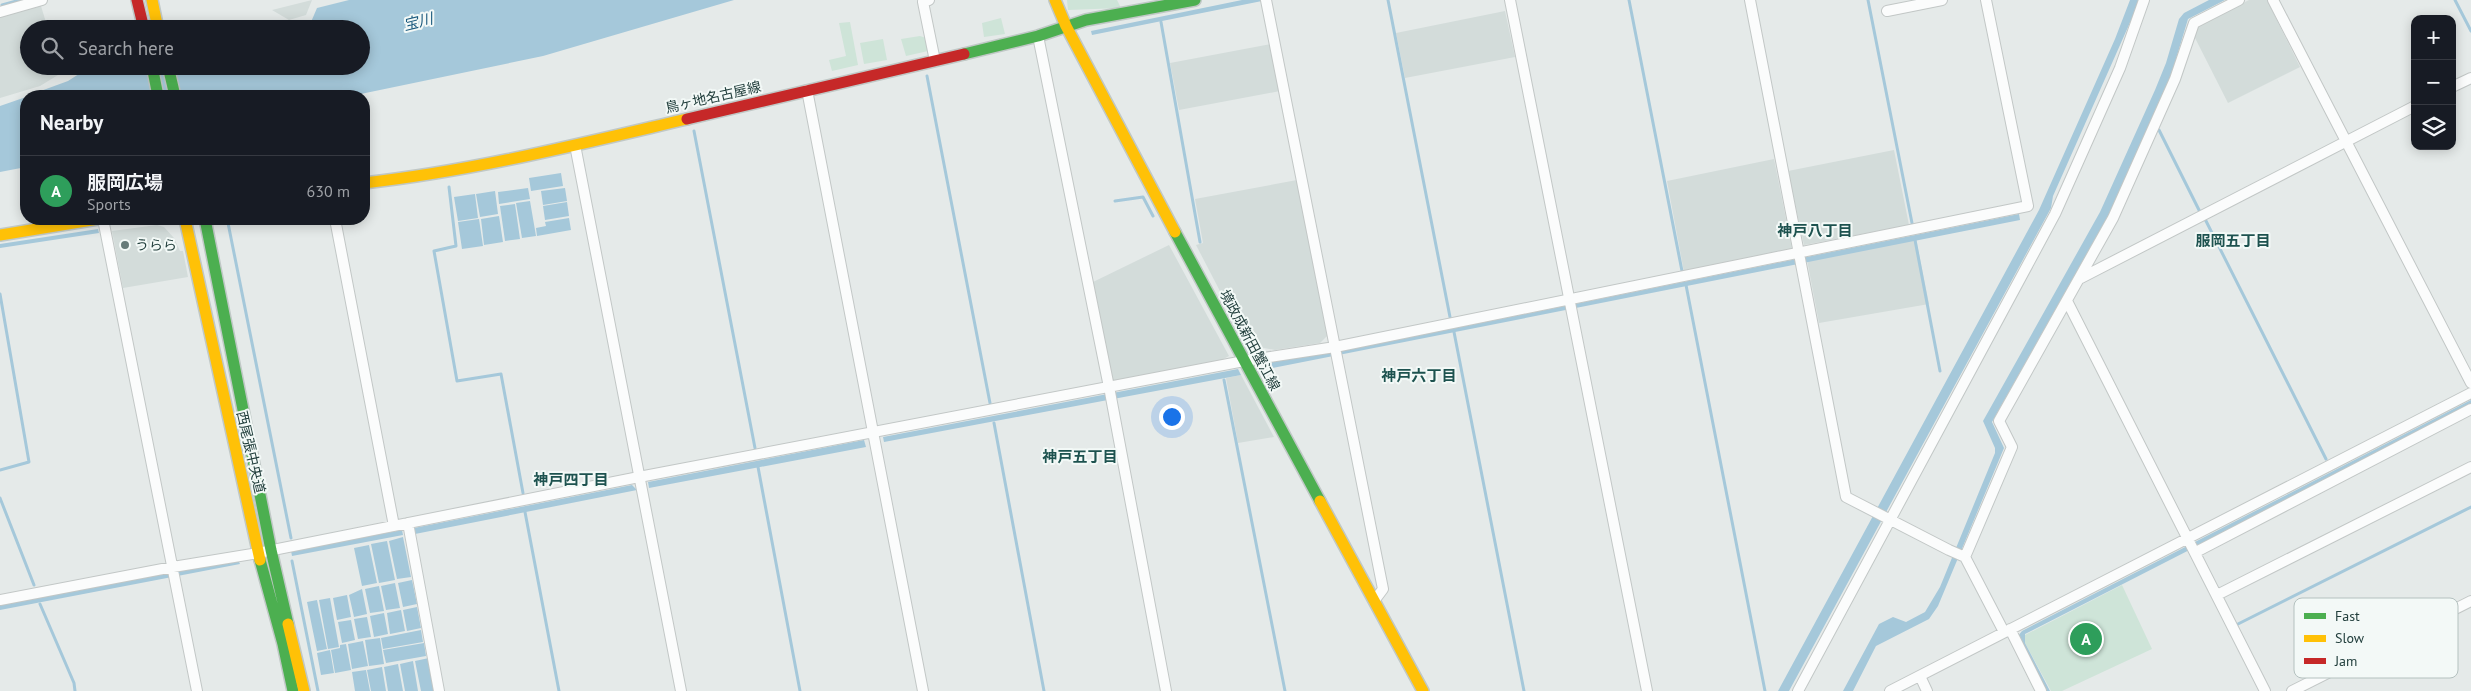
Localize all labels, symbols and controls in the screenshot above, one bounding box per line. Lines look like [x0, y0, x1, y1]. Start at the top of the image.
water label: 宝川 [401, 8, 437, 34]
map controls [2411, 15, 2456, 150]
button: + [2411, 15, 2456, 60]
search box [20, 20, 370, 75]
icon: search [38, 34, 66, 62]
text: Search here [78, 36, 174, 60]
button: − [2411, 60, 2456, 105]
street label: 鳥ヶ地名古屋線 [663, 77, 763, 117]
button: layers [2411, 105, 2456, 150]
text: Nearby [40, 109, 103, 136]
text: 服岡広場 [87, 170, 163, 194]
text: A [51, 181, 61, 201]
text: 630 m [307, 181, 350, 201]
text: Sports [87, 194, 131, 214]
district label: 神戸八丁目 [1776, 221, 1853, 240]
district label: 服岡五丁目 [2195, 231, 2271, 250]
place label: うらら [135, 236, 177, 254]
marker: うらら [119, 239, 131, 251]
street label: 境政成新田蟹江線 [1216, 286, 1284, 394]
district label: 神戸六丁目 [1380, 366, 1457, 385]
your location [1159, 404, 1185, 430]
street label: 西尾張中央道 [233, 409, 269, 495]
district label: 神戸五丁目 [1041, 447, 1118, 466]
district label: 神戸四丁目 [532, 470, 609, 489]
legend [2294, 598, 2458, 678]
text: Fast [2335, 607, 2360, 625]
pin: A [2070, 620, 2102, 658]
text: Slow [2335, 629, 2365, 647]
text: Jam [2334, 652, 2357, 670]

